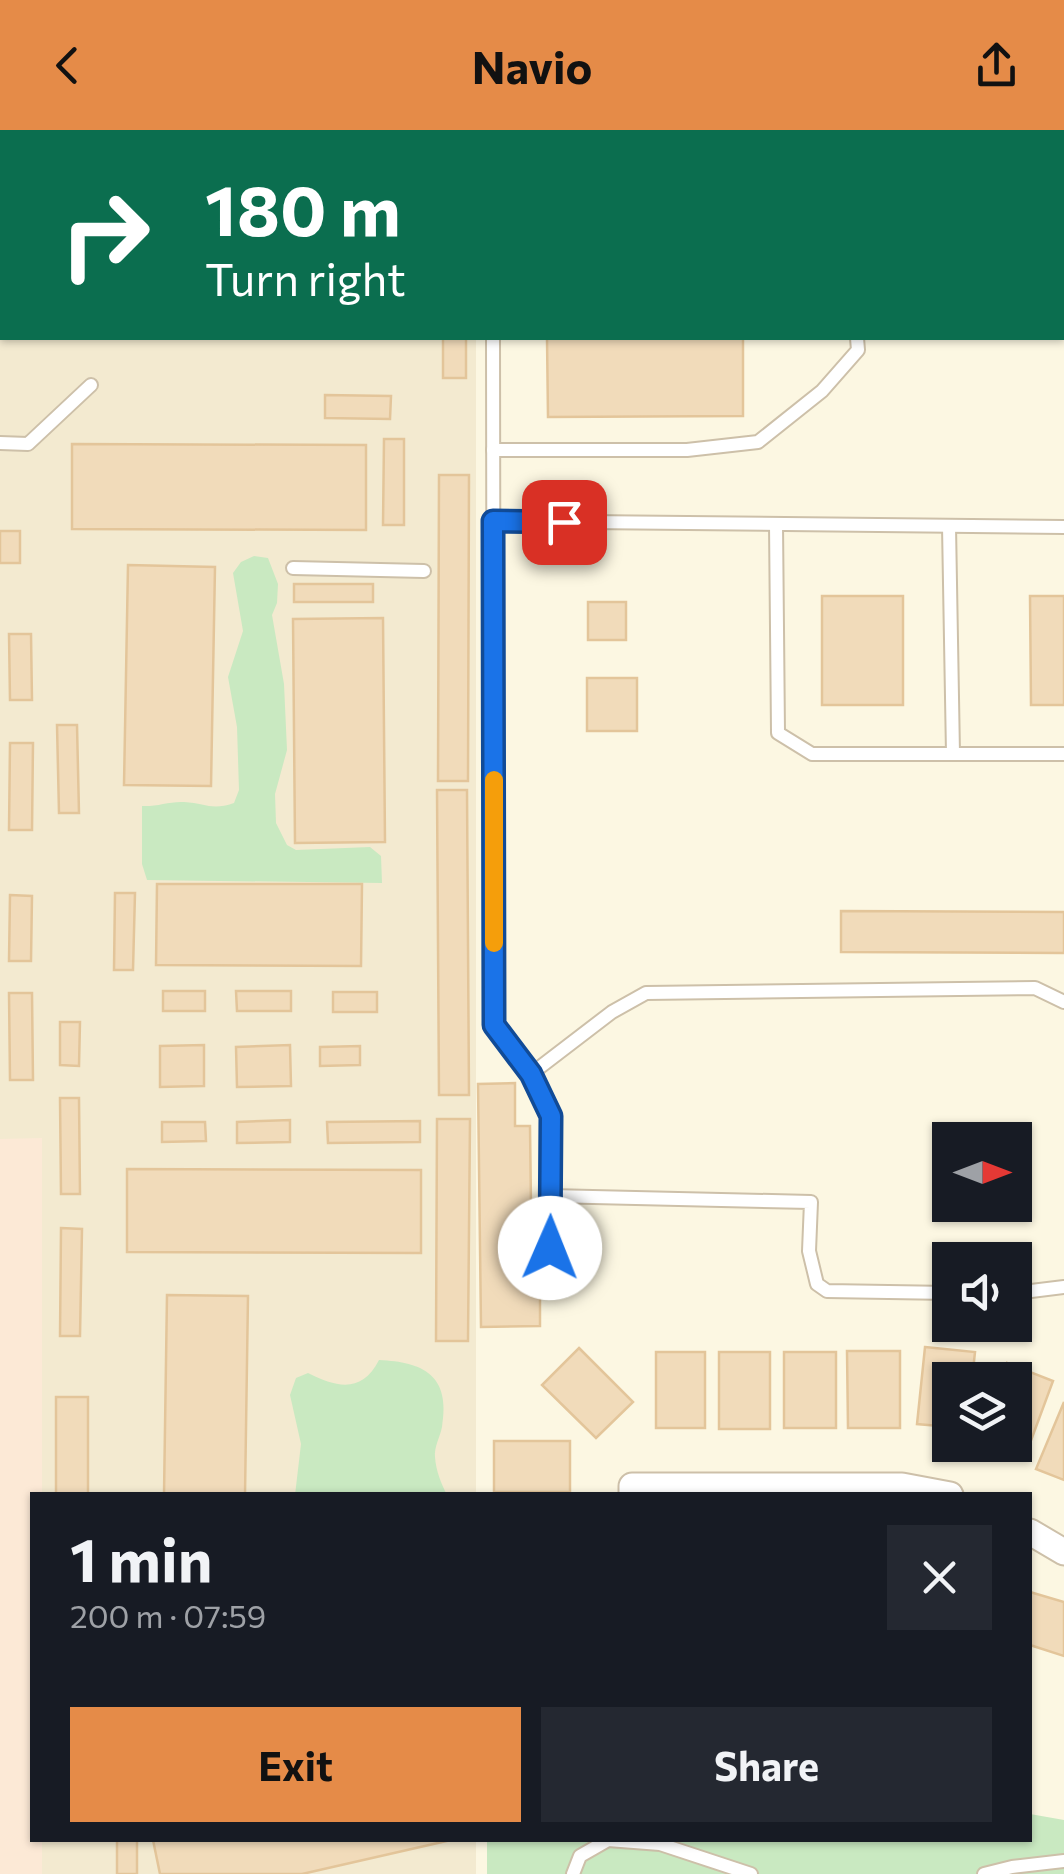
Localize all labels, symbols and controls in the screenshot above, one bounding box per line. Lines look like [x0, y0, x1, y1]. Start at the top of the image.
icon: back [40, 38, 95, 93]
text: Navio [472, 38, 592, 93]
icon: share [969, 38, 1024, 93]
text: 180 m [205, 165, 401, 250]
icon: right [40, 170, 170, 300]
text: Turn right [205, 250, 406, 305]
pin [522, 480, 607, 565]
icon: arrive [537, 495, 592, 550]
north arrow [932, 1122, 1032, 1222]
map controls [932, 1122, 1032, 1462]
position arrow [498, 1196, 602, 1300]
button: sound [932, 1242, 1032, 1342]
button: layers [932, 1362, 1032, 1462]
text: 1 min [70, 1521, 212, 1594]
button: close [887, 1525, 992, 1630]
text: 200 m · 07:59 [70, 1595, 266, 1635]
button: Exit [70, 1707, 521, 1822]
button: Share [541, 1707, 992, 1822]

